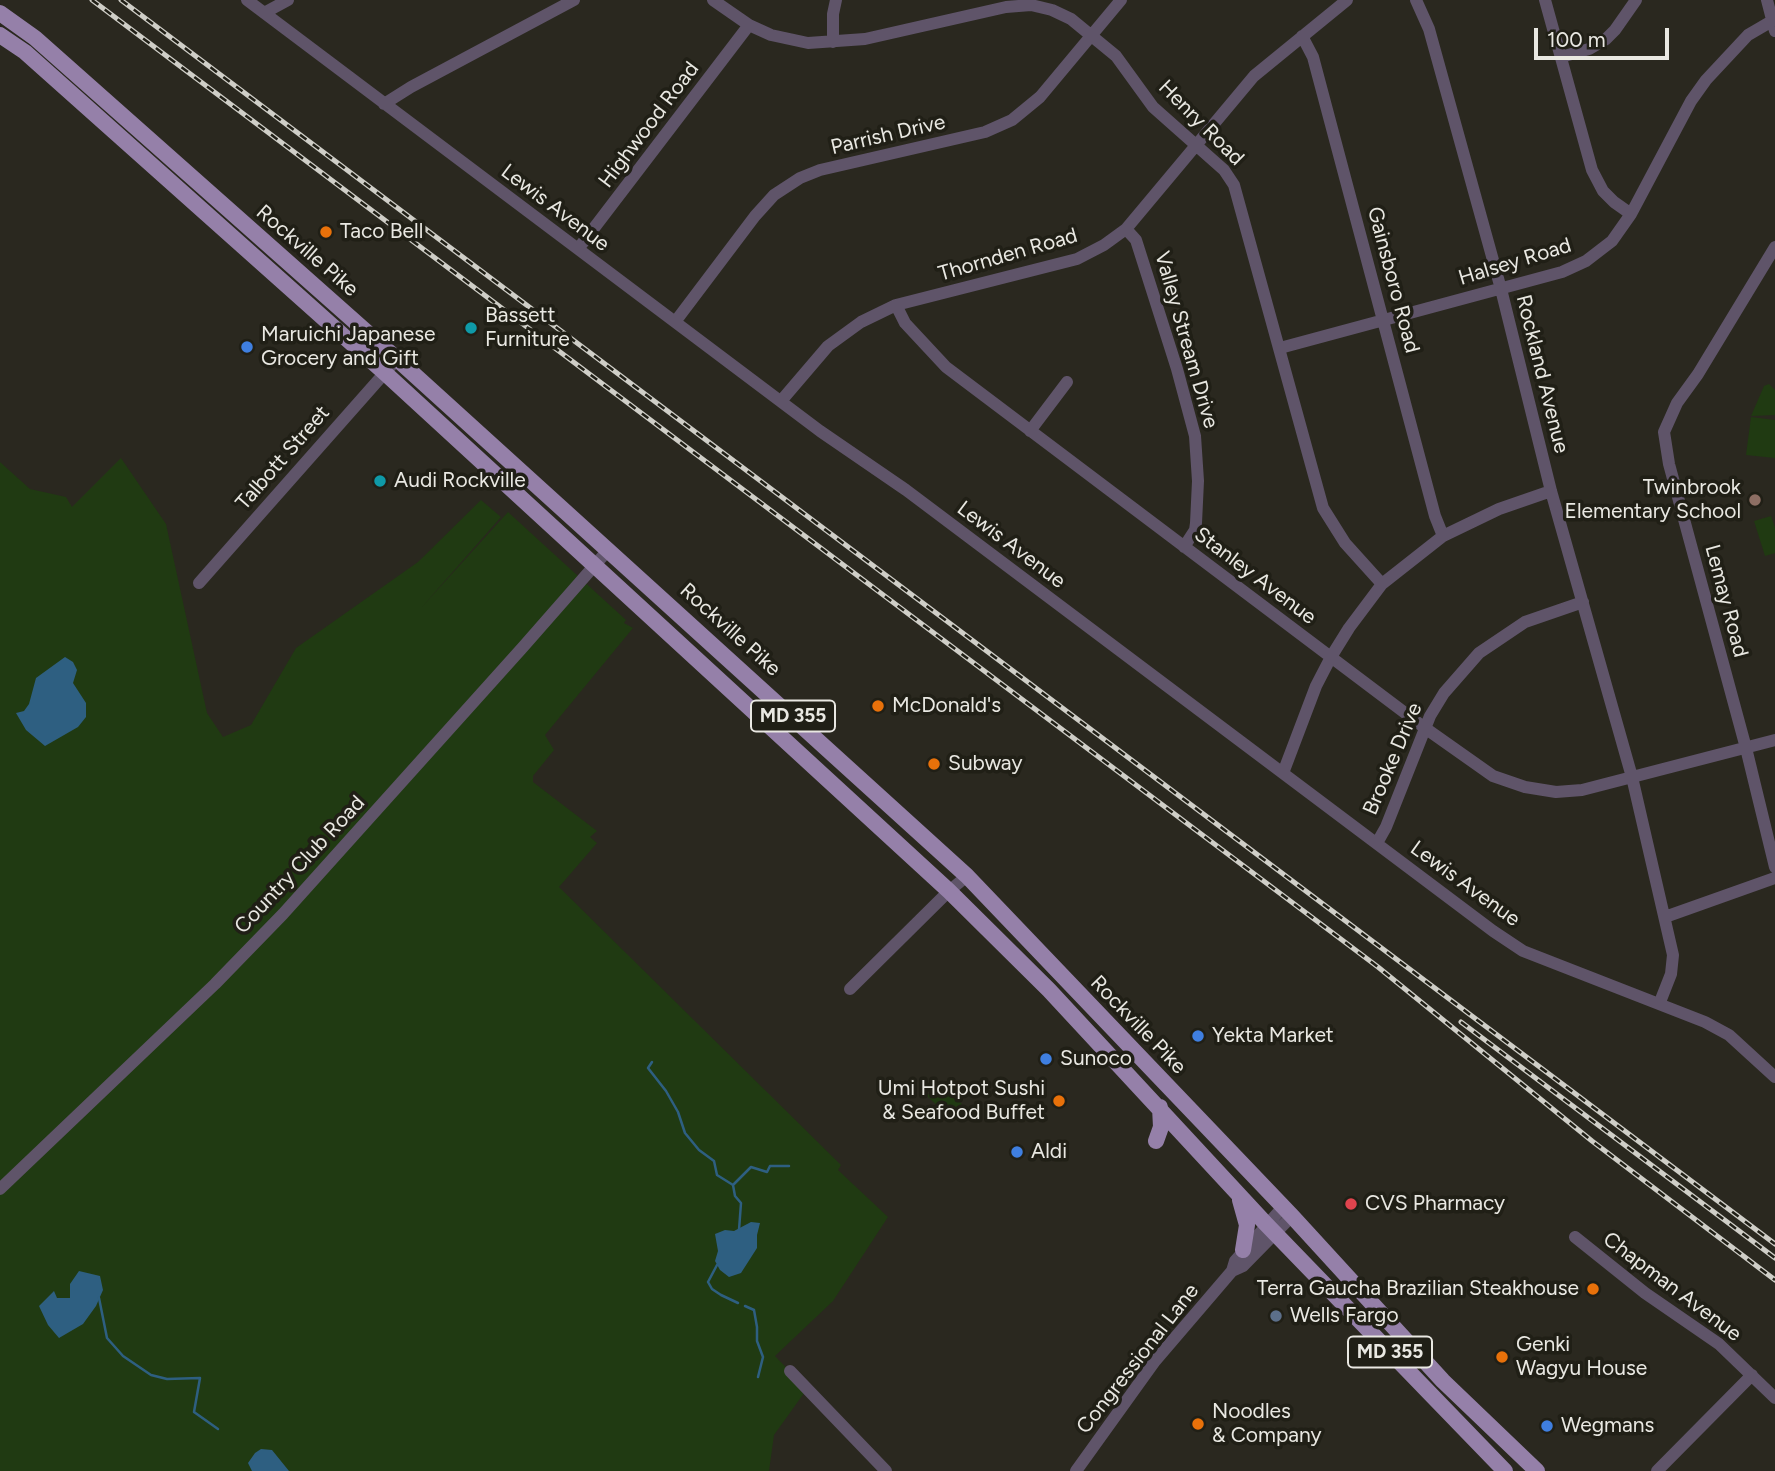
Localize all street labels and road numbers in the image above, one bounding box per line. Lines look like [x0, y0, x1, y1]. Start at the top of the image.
street label: Highwood Road [594, 57, 704, 193]
street label: Henry Road [1153, 75, 1249, 171]
street label: Parrish Drive [828, 110, 948, 160]
street label: Lewis Avenue [496, 159, 614, 257]
street label: Rockville Pike [251, 200, 363, 302]
street label: Gainsboro Road [1361, 204, 1425, 356]
street label: Thornden Road [936, 223, 1080, 287]
street label: Halsey Road [1456, 233, 1574, 291]
street label: Valley Stream Drive [1149, 249, 1223, 431]
street label: Rockland Avenue [1510, 292, 1574, 456]
street label: Talbott Street [231, 401, 335, 515]
street label: Lewis Avenue [952, 496, 1070, 594]
street label: Stanley Avenue [1189, 522, 1321, 630]
street label: Lemay Road [1699, 542, 1753, 660]
street label: Rockville Pike [674, 578, 786, 682]
street label: Brooke Drive [1358, 699, 1428, 819]
road number: MD 355 [751, 701, 835, 732]
street label: Country Club Road [230, 791, 370, 939]
street label: Lewis Avenue [1405, 836, 1525, 932]
street label: Rockville Pike [1085, 971, 1191, 1079]
street label: Chapman Avenue [1598, 1227, 1746, 1347]
street label: Congressional Lane [1072, 1279, 1204, 1439]
road number: MD 355 [1348, 1336, 1432, 1368]

